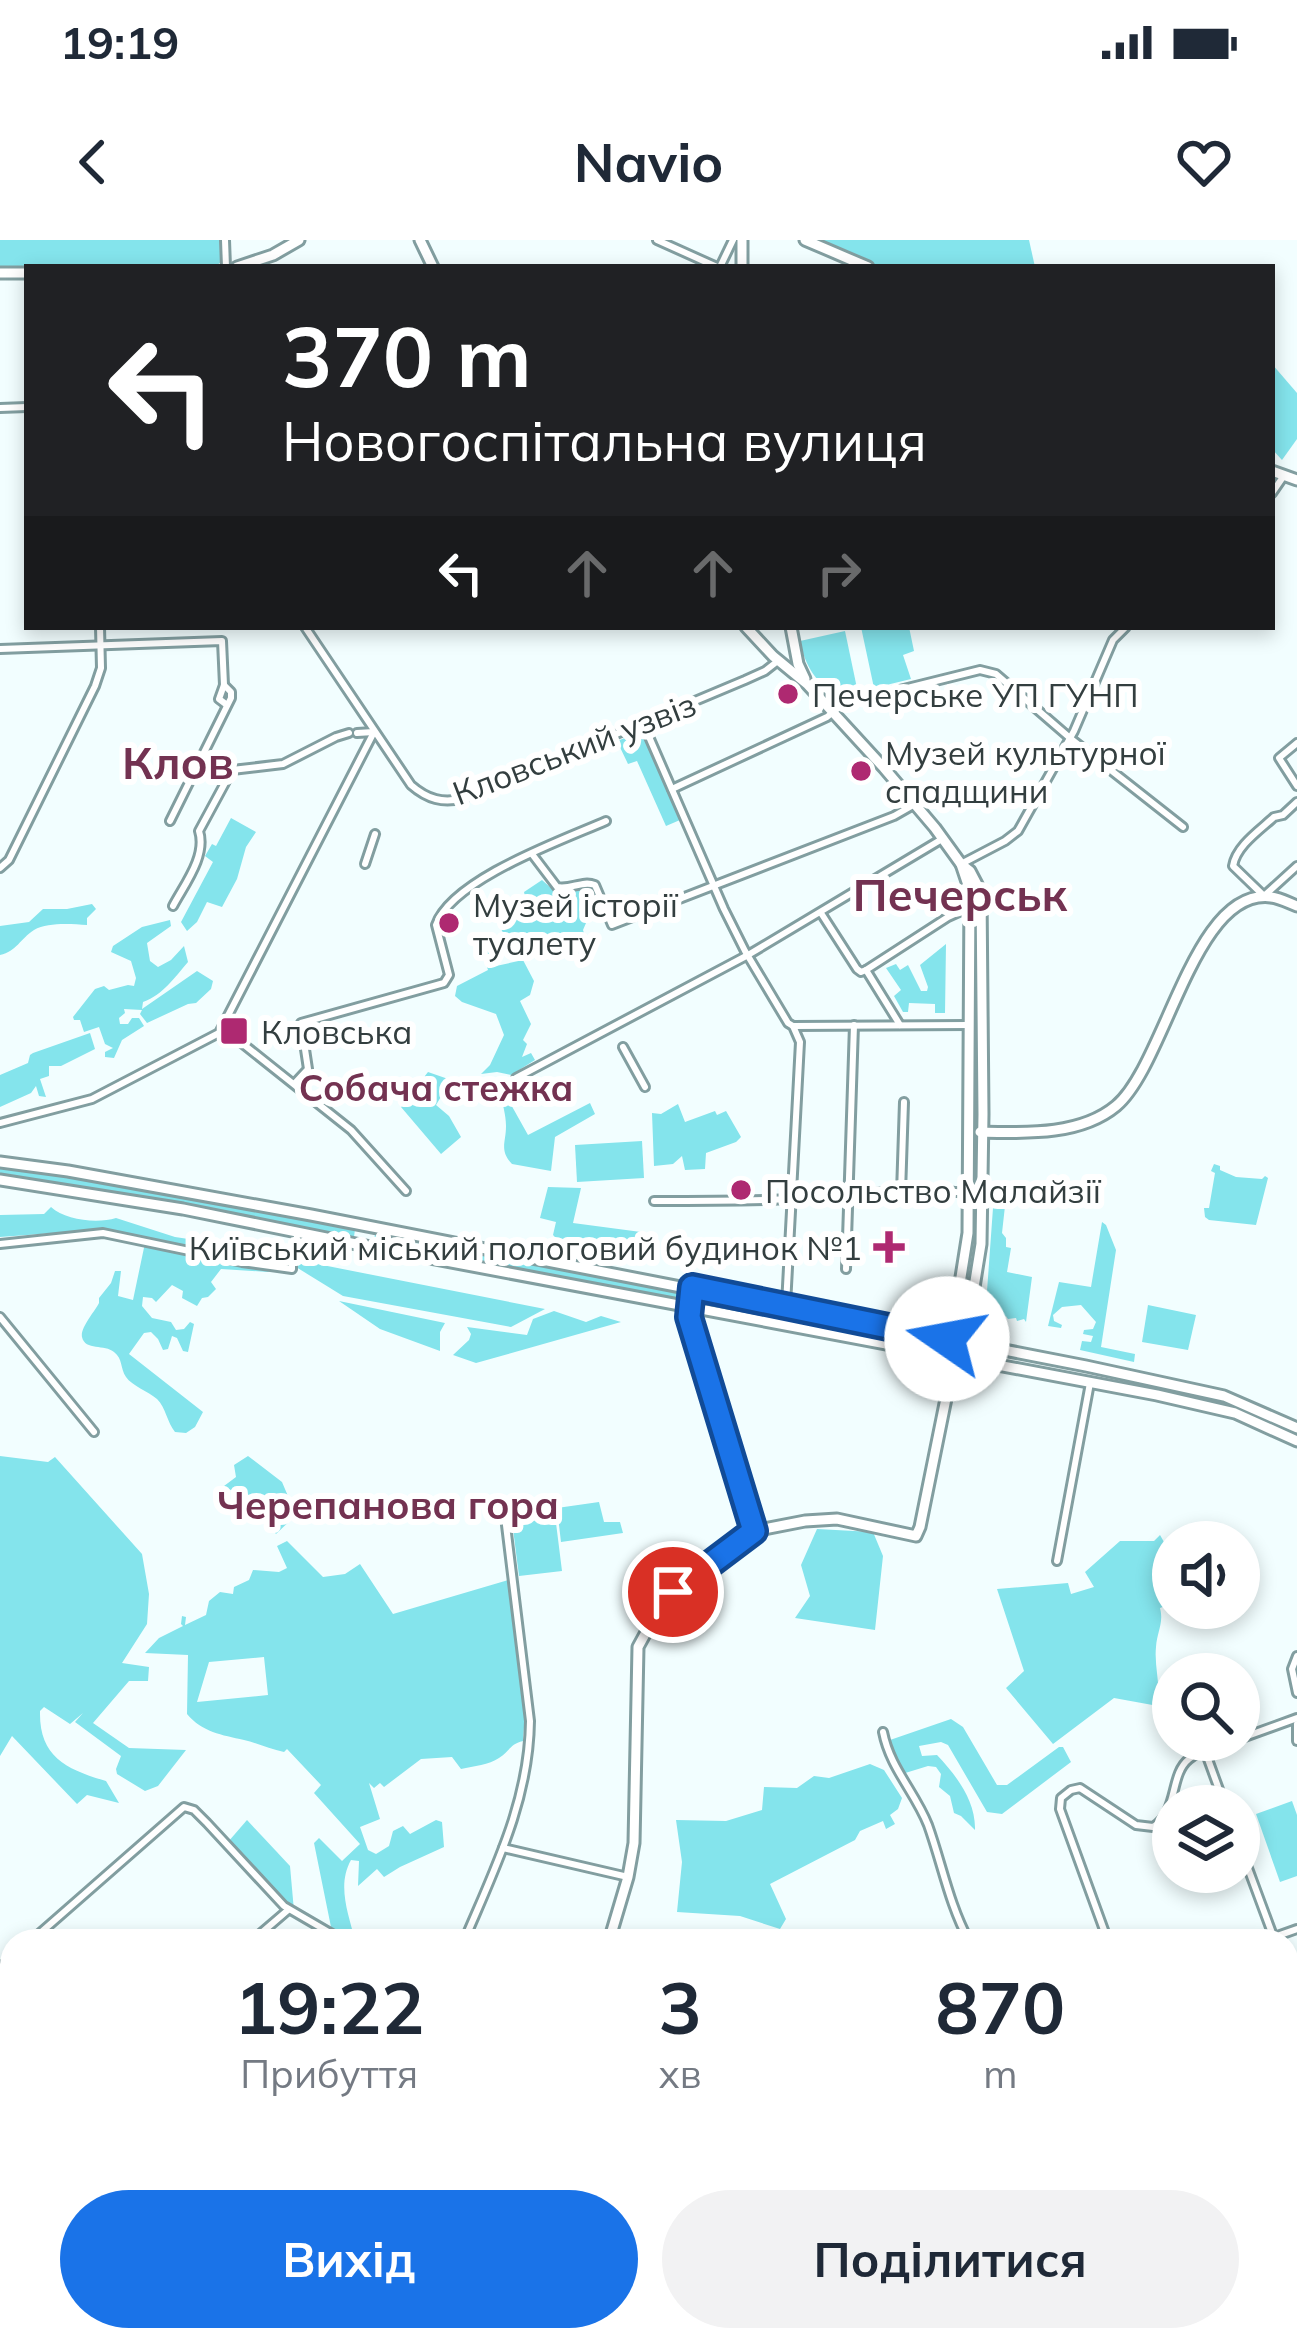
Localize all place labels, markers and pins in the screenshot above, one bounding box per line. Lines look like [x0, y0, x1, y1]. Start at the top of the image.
place label: Печерське УП ГУНП [812, 674, 1138, 715]
marker: Печерське УП ГУНП [775, 681, 801, 707]
place label: Музей культурної спадщини [885, 732, 1167, 811]
marker: Музей культурної спадщини [848, 758, 874, 784]
place label: Музей історії туалету [473, 884, 679, 963]
marker: Музей історії туалету [436, 910, 462, 936]
place label: Кловська [261, 1011, 412, 1052]
marker: Кловська [218, 1015, 250, 1047]
place label: Посольство Малайзії [765, 1170, 1102, 1211]
marker: Посольство Малайзії [728, 1177, 754, 1203]
place label: Київський міський пологовий будинок №1 [189, 1227, 862, 1268]
marker: Київський міський пологовий будинок №1 [873, 1231, 905, 1263]
pin [622, 1541, 724, 1643]

